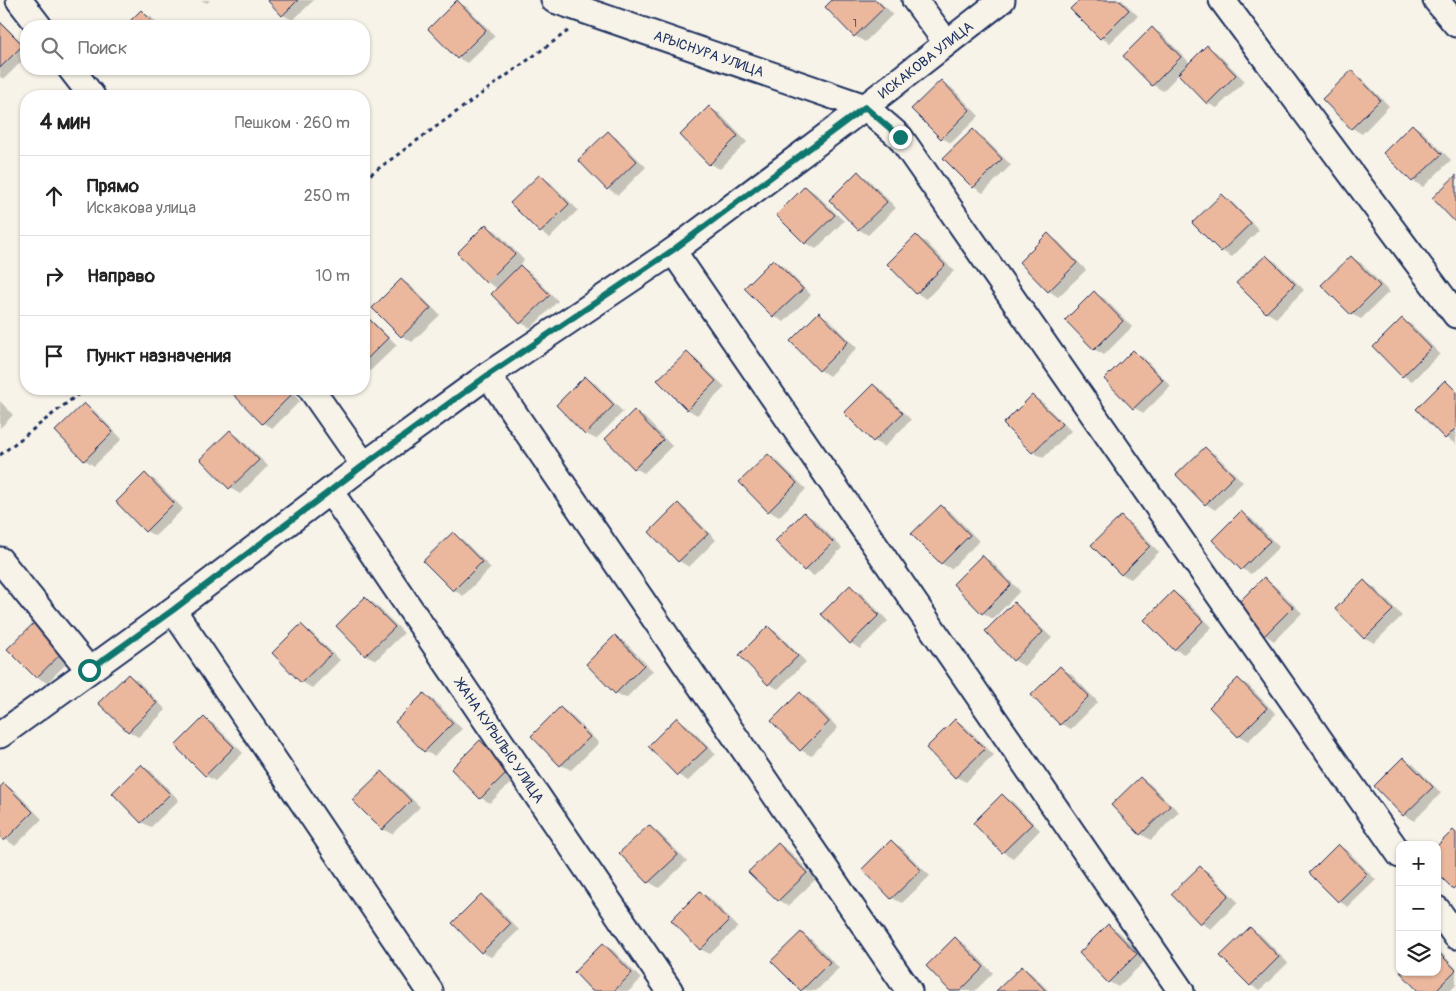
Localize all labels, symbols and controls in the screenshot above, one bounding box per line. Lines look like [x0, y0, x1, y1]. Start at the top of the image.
house number: 1 [853, 17, 857, 30]
street label: ИСКАКОВА УЛИЦА [875, 18, 977, 102]
search box [20, 20, 370, 75]
street label: АРЫСНУРА УЛИЦА [652, 27, 766, 81]
icon: search [38, 34, 66, 62]
text: Поиск [78, 36, 128, 60]
text: 4 мин [40, 109, 90, 136]
text: Пешком · 260 m [235, 113, 350, 133]
route end [889, 126, 912, 149]
text: Прямо [87, 174, 139, 198]
icon: ahead [40, 182, 68, 210]
text: 250 m [304, 186, 350, 206]
text: Искакова улица [87, 198, 196, 218]
icon: right [40, 262, 68, 290]
text: Направо [87, 264, 155, 288]
text: 10 m [315, 266, 350, 286]
icon: arrive [40, 342, 68, 370]
text: Пункт назначения [87, 344, 231, 368]
route start [78, 659, 101, 682]
street label: ЖАНА КУРЫЛЫС УЛИЦА [450, 674, 548, 806]
map controls [1396, 841, 1441, 976]
button: + [1396, 841, 1441, 886]
button: − [1396, 886, 1441, 931]
button: layers [1396, 931, 1441, 976]

